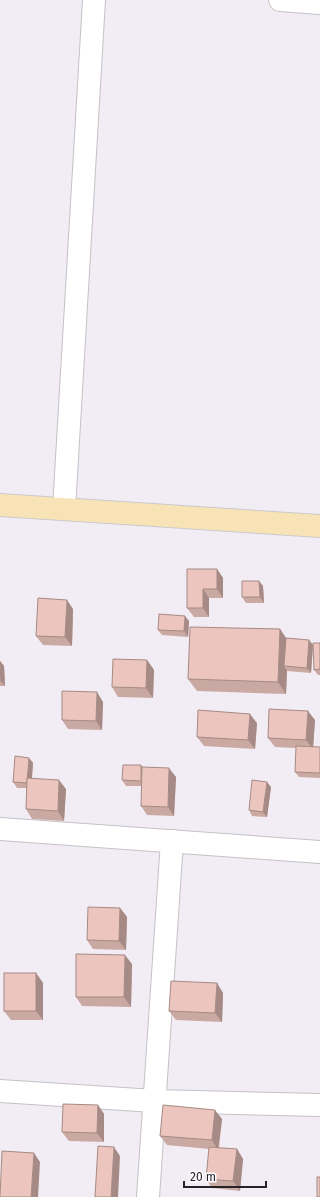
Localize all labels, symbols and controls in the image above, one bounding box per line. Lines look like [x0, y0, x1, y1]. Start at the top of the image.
scale bar [184, 1163, 266, 1189]
text: 20 m [190, 1170, 216, 1184]

